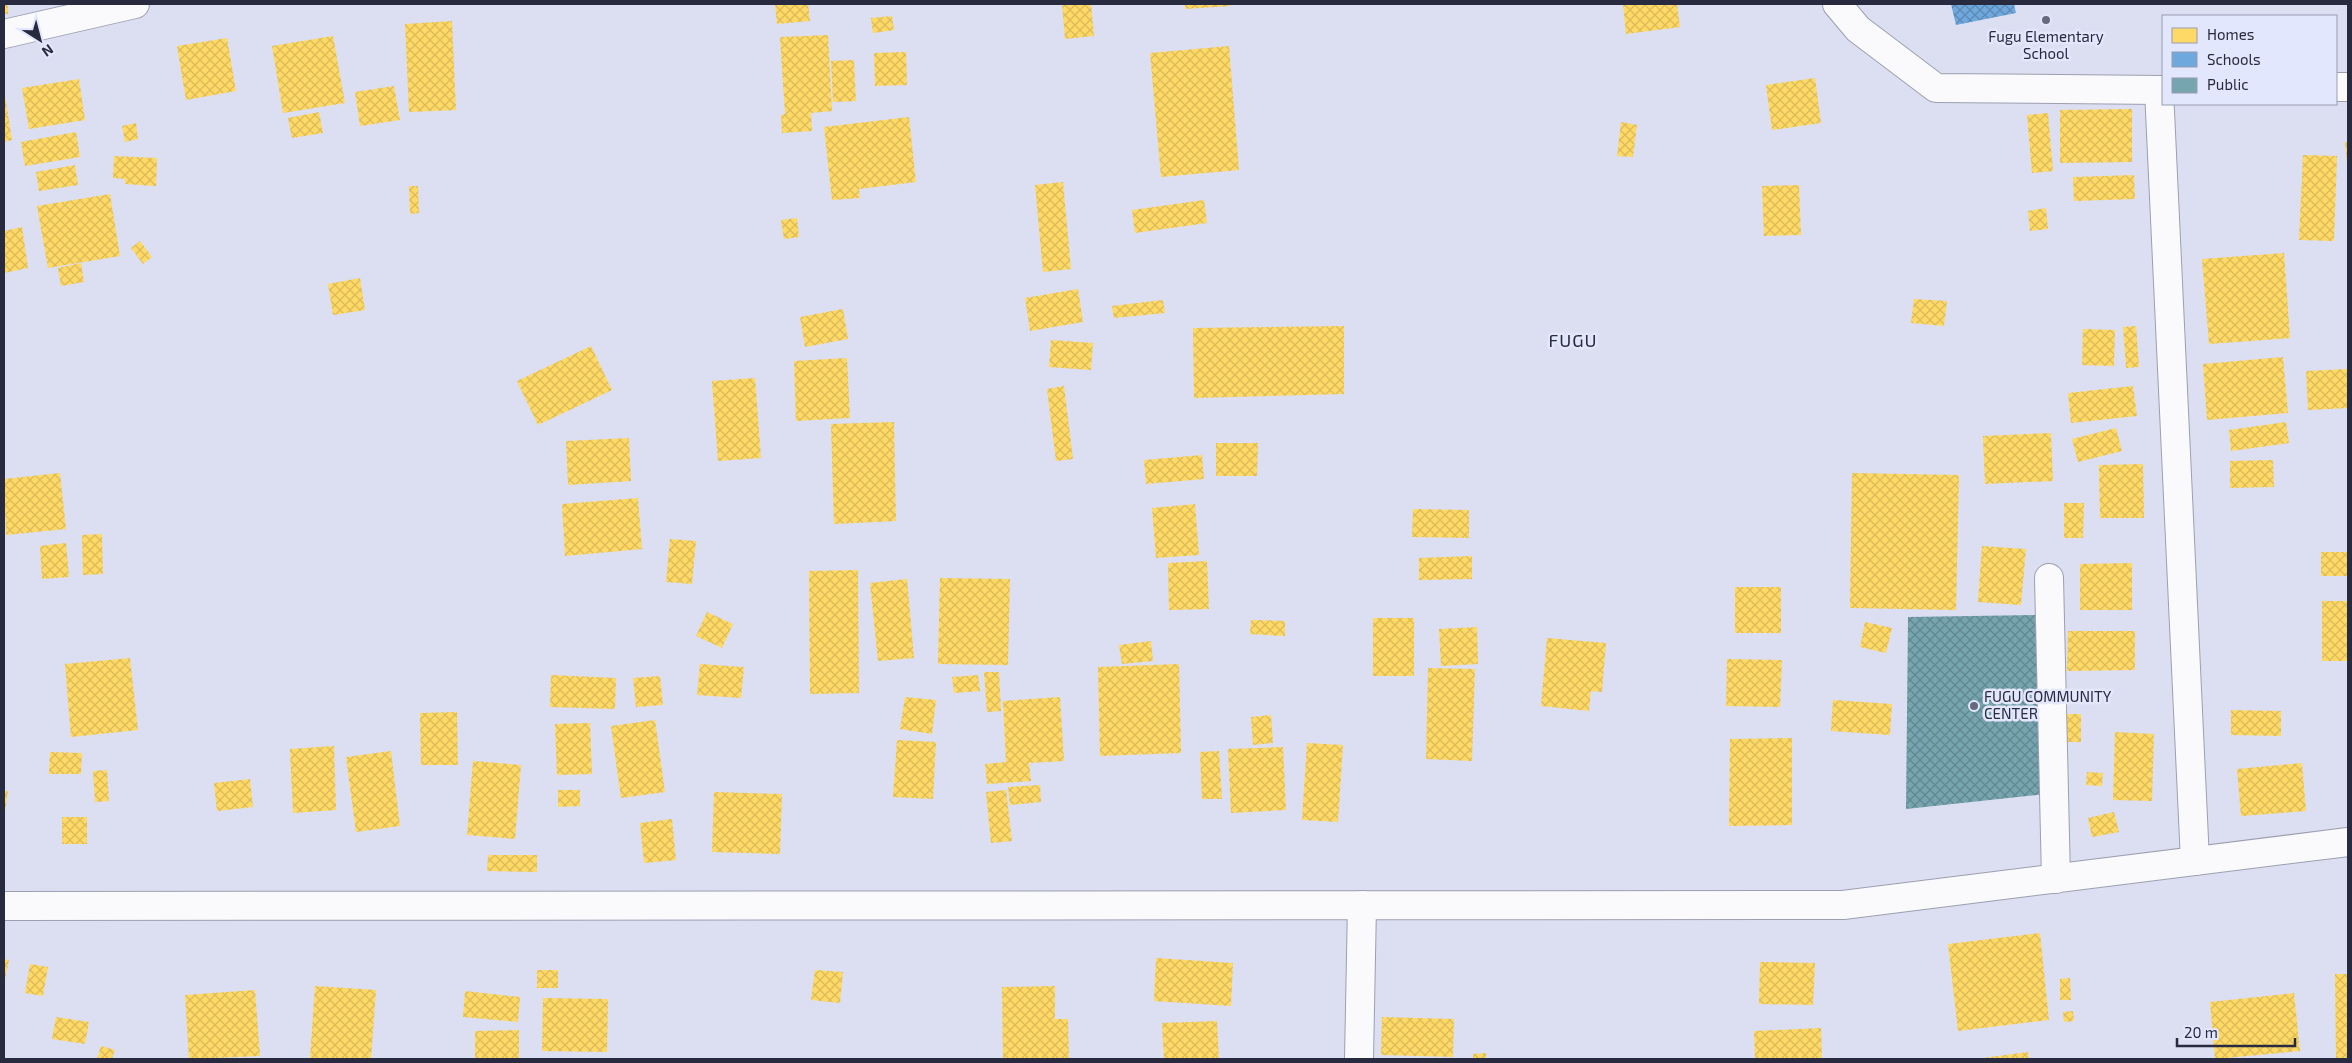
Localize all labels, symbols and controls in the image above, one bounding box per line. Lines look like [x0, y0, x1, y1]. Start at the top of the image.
marker: Fugu Elementary School [2040, 14, 2052, 26]
north arrow [15, 15, 65, 65]
legend [2162, 15, 2337, 105]
text: Homes [2207, 25, 2254, 43]
place label: Fugu Elementary School [1988, 27, 2104, 62]
text: N [39, 41, 57, 61]
text: Schools [2207, 50, 2261, 68]
text: Public [2207, 75, 2248, 93]
district label: FUGU [1549, 329, 1597, 351]
place label: FUGU COMMUNITY CENTER [1984, 687, 2112, 722]
marker: FUGU COMMUNITY CENTER [1968, 700, 1980, 712]
scale bar [2177, 1016, 2294, 1048]
text: 20 m [2184, 1023, 2218, 1041]

